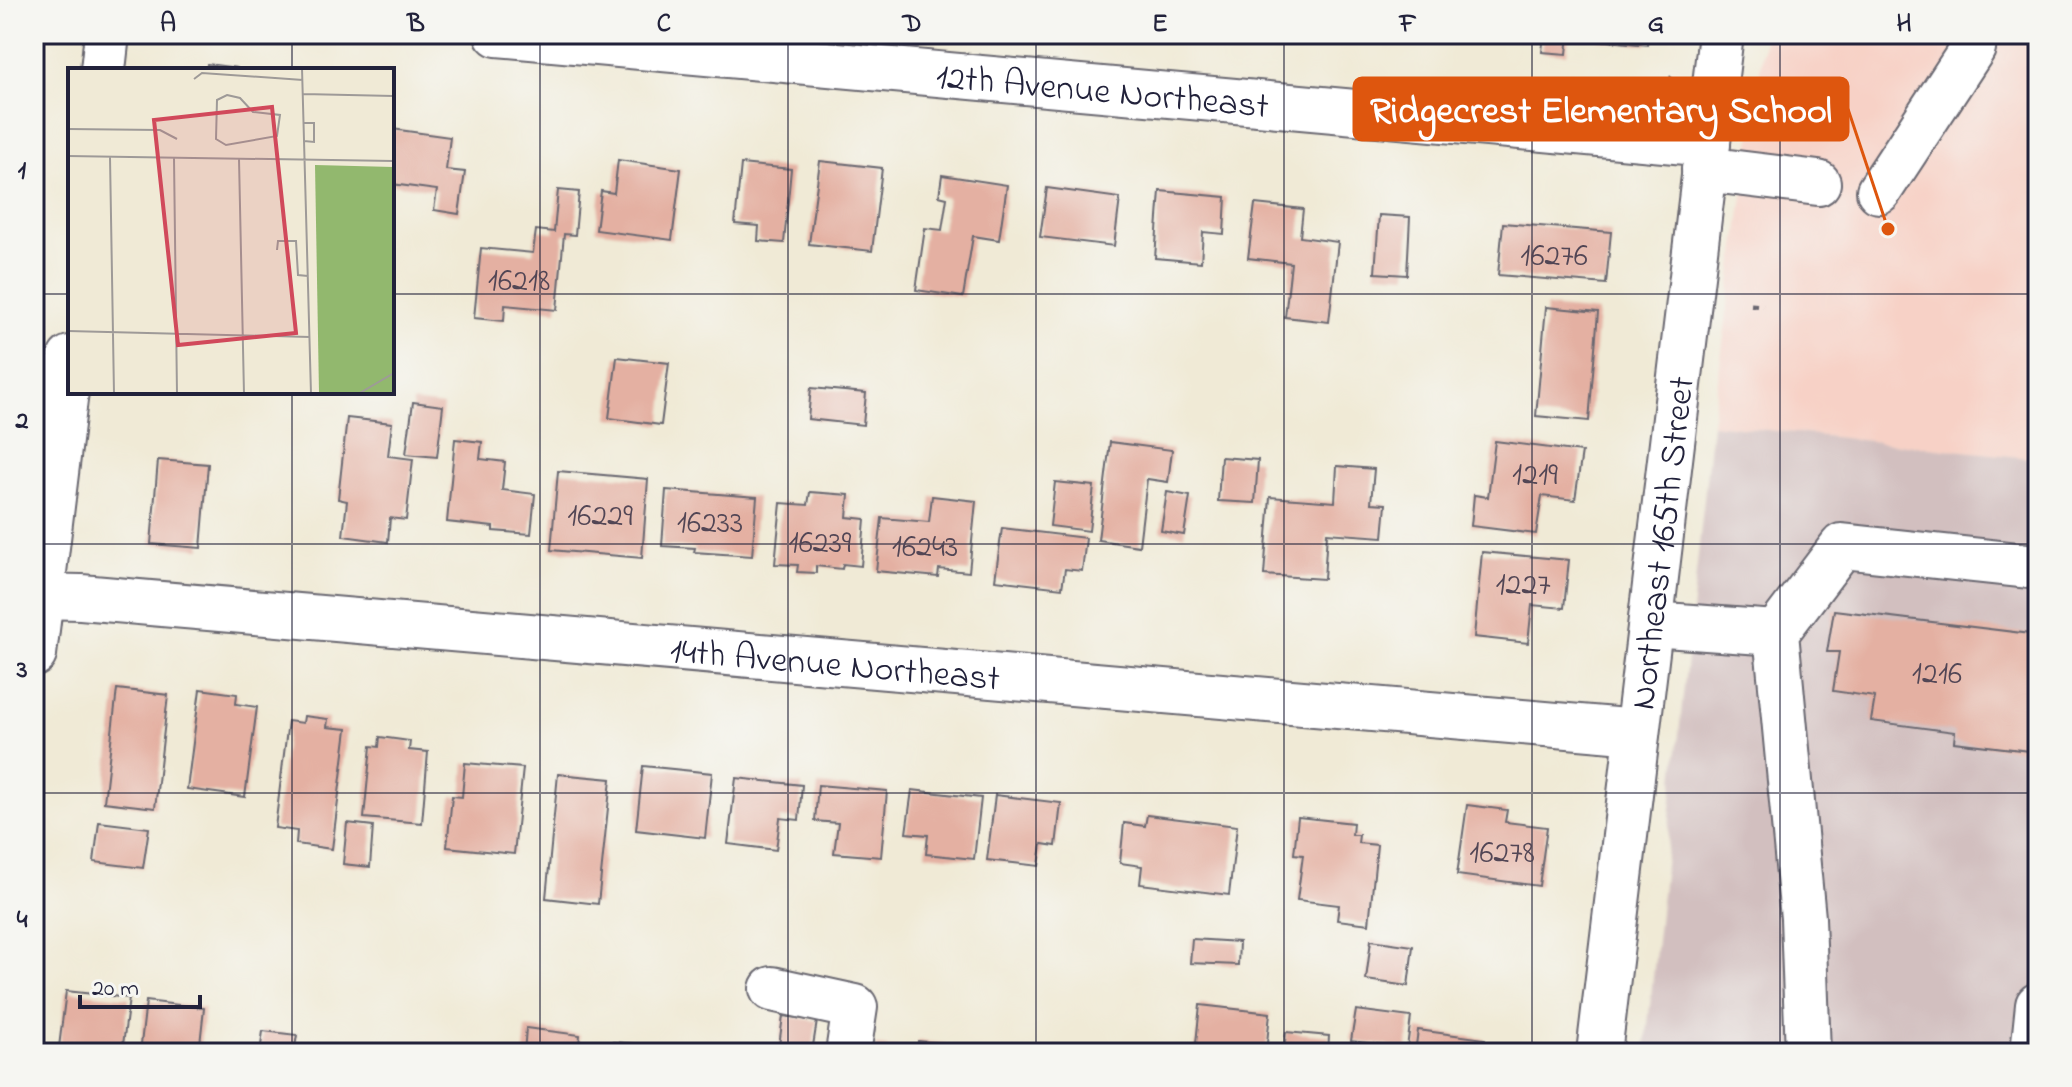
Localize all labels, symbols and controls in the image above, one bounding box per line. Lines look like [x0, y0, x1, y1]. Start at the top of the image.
text: A [160, 6, 176, 44]
text: B [406, 6, 425, 44]
text: C [657, 6, 671, 44]
text: D [901, 6, 922, 44]
text: E [1152, 6, 1168, 44]
text: F [1398, 6, 1417, 44]
text: G [1648, 6, 1664, 44]
text: H [1896, 6, 1912, 44]
street label: 12th Avenue Northeast [934, 52, 1271, 135]
inset map [68, 68, 394, 394]
callout: Ridgecrest Elementary School [1354, 78, 1848, 140]
text: Ridgecrest Elementary School [1370, 85, 1832, 141]
text: 1 [18, 153, 27, 191]
house number: 16276 [1520, 234, 1588, 281]
house number: 16218 [488, 259, 550, 306]
street label: Northeast 165th Street [1618, 374, 1711, 713]
text: 2 [15, 403, 29, 441]
house number: 1219 [1512, 453, 1558, 500]
house number: 16229 [567, 494, 633, 541]
house number: 16233 [677, 501, 743, 548]
house number: 16239 [788, 521, 852, 568]
house number: 16243 [892, 525, 958, 572]
house number: 1227 [1495, 563, 1551, 610]
street label: 14th Avenue Northeast [668, 626, 1002, 708]
text: 3 [16, 652, 28, 690]
house number: 1216 [1912, 652, 1962, 699]
house number: 16278 [1469, 831, 1535, 878]
text: 4 [17, 902, 28, 940]
scale bar [80, 959, 200, 1009]
text: 20 m [92, 972, 139, 1007]

